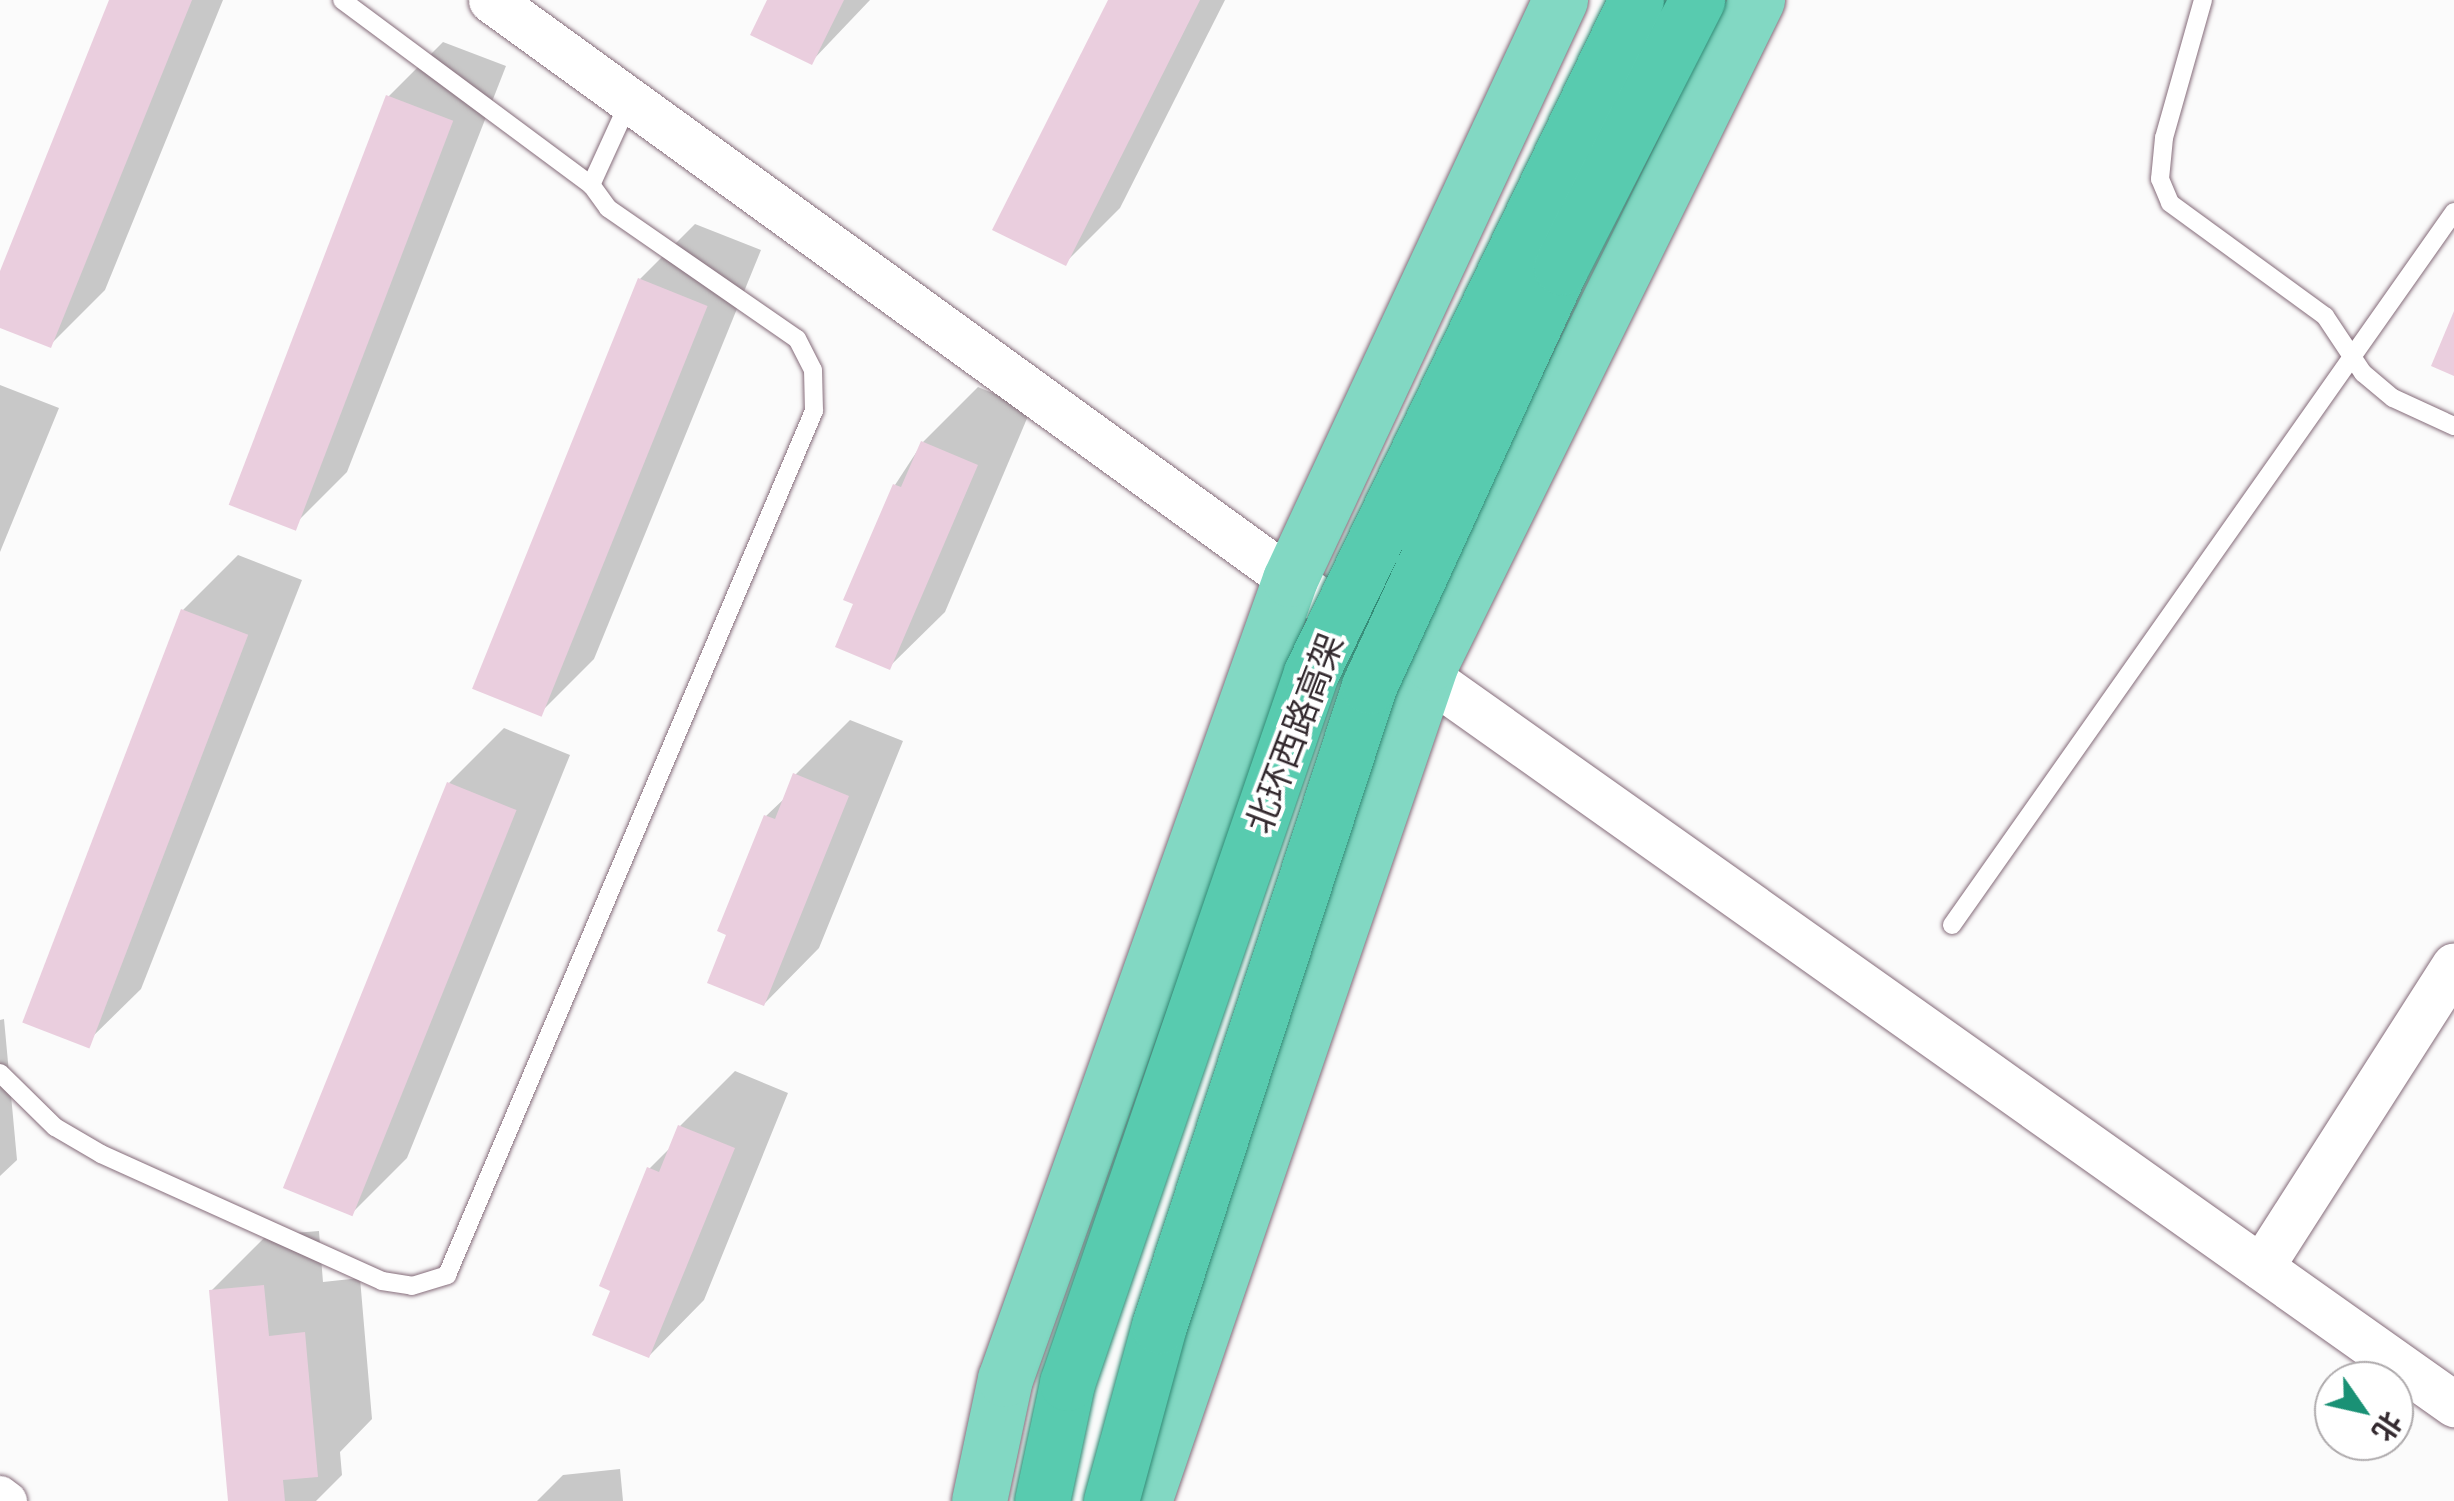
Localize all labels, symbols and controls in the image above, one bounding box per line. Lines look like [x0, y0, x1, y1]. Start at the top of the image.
street label: 北环西路高架 [1237, 627, 1351, 839]
north arrow [2314, 1361, 2414, 1461]
text: 北 [2365, 1406, 2410, 1448]

